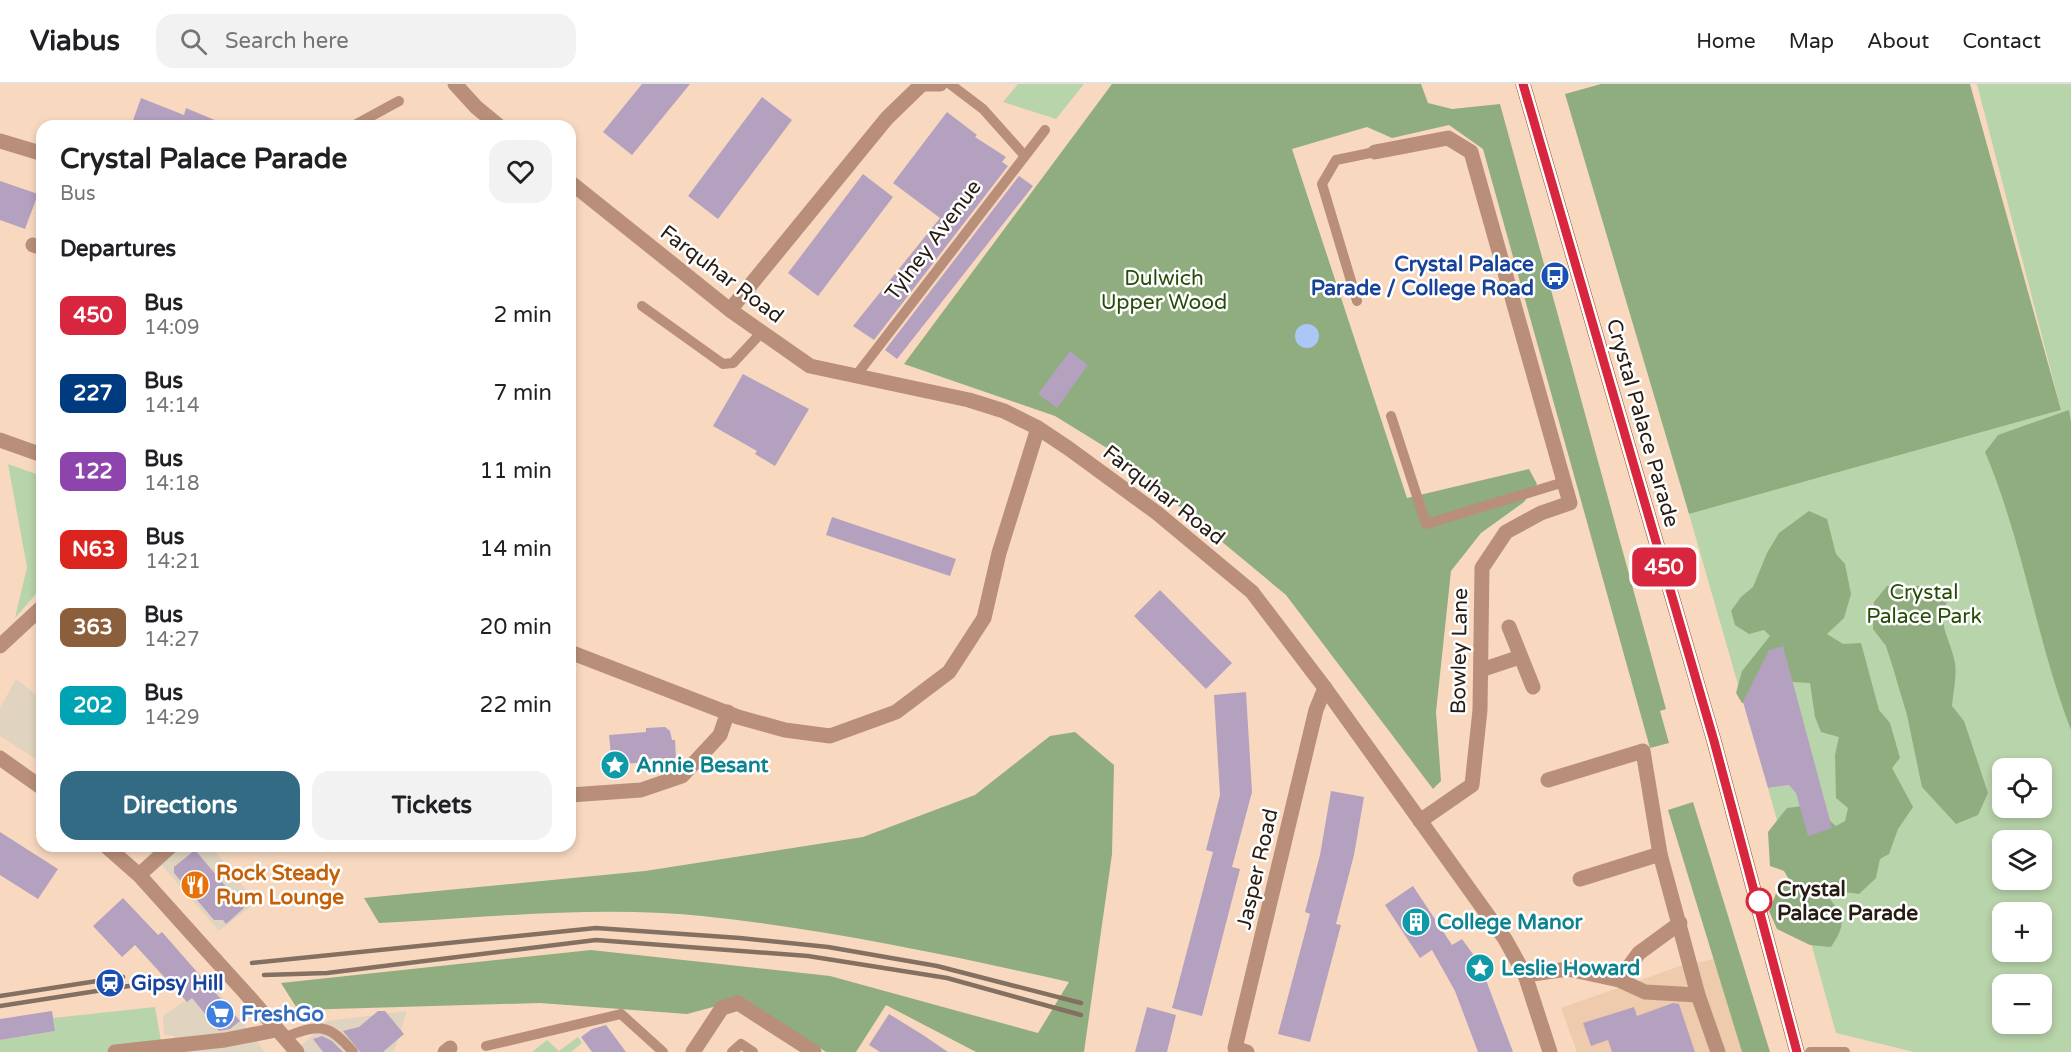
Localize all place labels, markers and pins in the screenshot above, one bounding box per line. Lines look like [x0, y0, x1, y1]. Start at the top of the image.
place label: Crystal Palace Parade / College Road [1311, 252, 1534, 301]
bus stop icon: Crystal Palace Parade / College Road [1539, 260, 1571, 292]
place icon: Annie Besant [599, 749, 631, 781]
place label: Annie Besant [636, 753, 768, 778]
place label: Rock Steady Rum Lounge [216, 861, 344, 910]
restaurant icon: Rock Steady Rum Lounge [179, 869, 211, 901]
place label: Crystal Palace Parade [1777, 877, 1918, 926]
marker: Crystal Palace Parade [1746, 888, 1772, 914]
building icon: College Manor [1400, 906, 1432, 938]
place label: College Manor [1437, 910, 1584, 935]
place icon: Leslie Howard [1464, 952, 1496, 984]
place label: Leslie Howard [1501, 956, 1640, 981]
station icon: Gipsy Hill [94, 967, 126, 999]
place label: Gipsy Hill [131, 971, 223, 996]
supermarket icon: FreshGo [204, 998, 236, 1030]
place label: FreshGo [241, 1002, 324, 1027]

